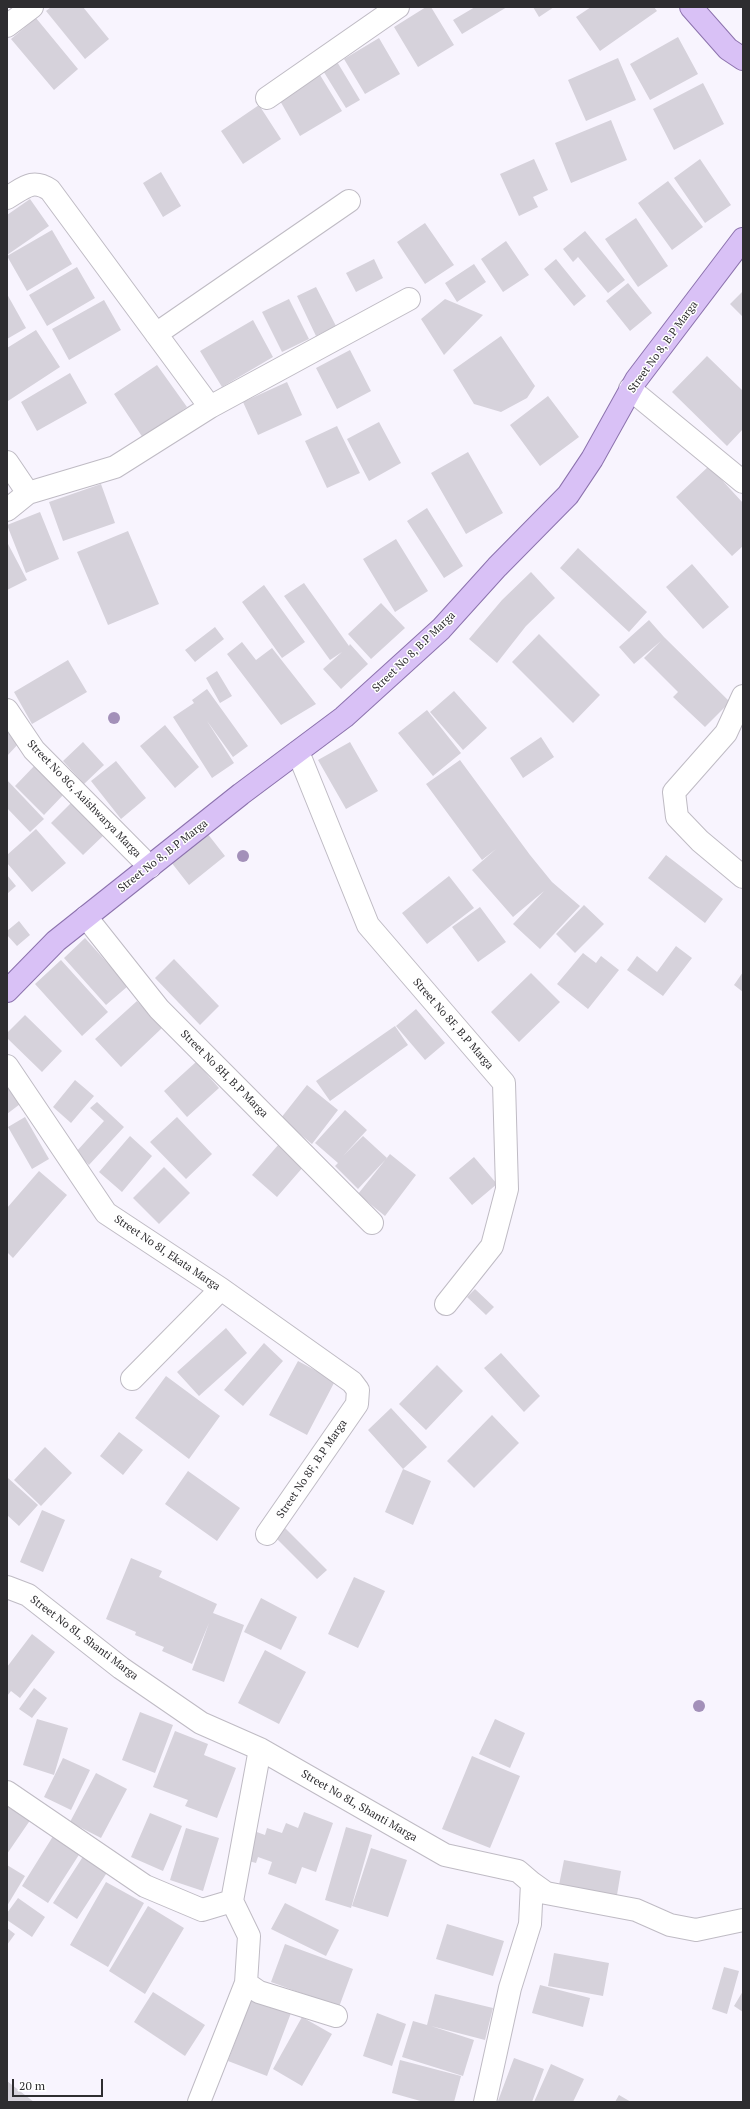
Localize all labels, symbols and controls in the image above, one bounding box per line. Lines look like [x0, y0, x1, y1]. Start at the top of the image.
street label: Street No 8, B.P Marga [625, 299, 701, 395]
street label: Street No 8, B.P Marga [370, 609, 458, 695]
street label: Street No 8G, Aaishwarya Marga [24, 738, 144, 860]
street label: Street No 8, B.P Marga [116, 817, 210, 895]
street label: Street No 8F, B.P Marga [410, 976, 496, 1072]
street label: Street No 8H, B.P Marga [178, 1028, 270, 1120]
street label: Street No 8I, Ekata Marga [112, 1213, 222, 1293]
street label: Street No 8F, B.P Marga [274, 1417, 350, 1521]
street label: Street No 8L, Shanti Marga [27, 1593, 141, 1683]
street label: Street No 8L, Shanti Marga [299, 1767, 419, 1845]
scale bar [14, 2071, 105, 2097]
text: 20 m [19, 2078, 45, 2093]

